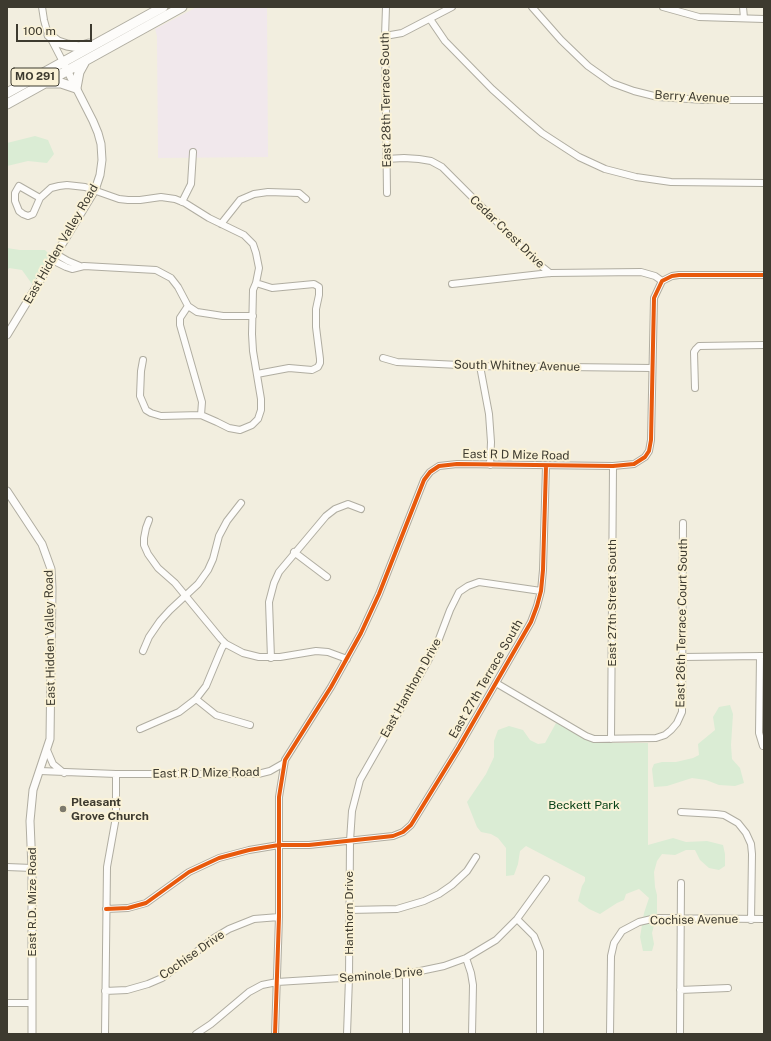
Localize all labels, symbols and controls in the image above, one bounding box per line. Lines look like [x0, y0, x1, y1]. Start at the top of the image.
scale bar [18, 16, 94, 42]
text: 100 m [23, 24, 56, 38]
street label: East 28th Terrace South [378, 32, 394, 168]
road number: MO 291 [11, 68, 59, 86]
street label: Berry Avenue [654, 88, 730, 106]
street label: East Hidden Valley Road [21, 182, 101, 306]
street label: Cedar Crest Drive [467, 193, 547, 271]
street label: South Whitney Avenue [454, 358, 580, 374]
street label: East R D Mize Road [462, 447, 570, 463]
street label: East 26th Terrace Court South [673, 538, 691, 708]
street label: East 27th Street South [605, 539, 619, 667]
street label: East Hidden Valley Road [42, 570, 58, 706]
street label: East 27th Terrace South [446, 617, 526, 741]
street label: East Hanthorn Drive [378, 636, 444, 740]
street label: East R D Mize Road [152, 765, 260, 781]
place label: Pleasant Grove Church [71, 795, 149, 823]
park label: Beckett Park [548, 798, 620, 812]
marker: Pleasant Grove Church [58, 804, 68, 814]
street label: East R.D. Mize Road [25, 847, 39, 957]
street label: Hanthorn Drive [342, 871, 356, 955]
street label: Cochise Avenue [650, 912, 738, 928]
street label: Cochise Drive [157, 927, 227, 983]
street label: Seminole Drive [339, 964, 423, 986]

